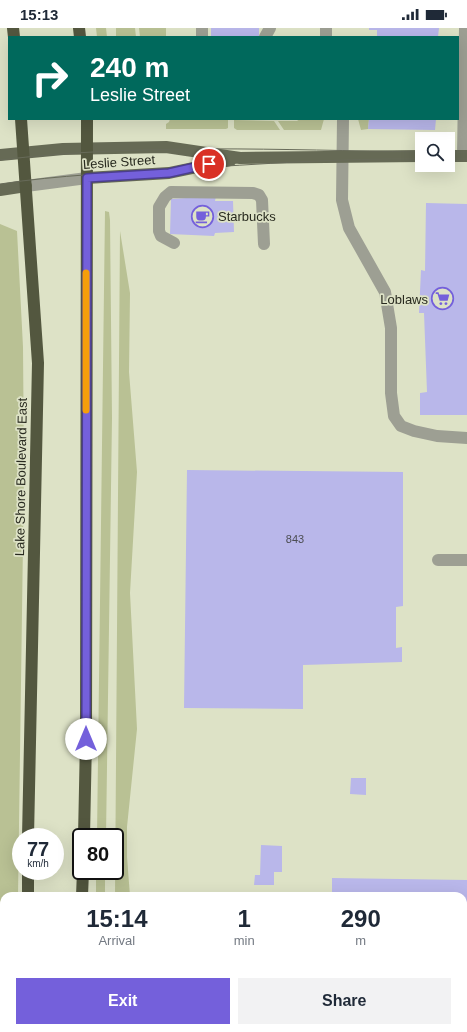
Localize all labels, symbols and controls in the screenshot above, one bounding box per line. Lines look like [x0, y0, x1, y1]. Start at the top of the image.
text: 15:13 [20, 6, 58, 23]
icon: right [24, 52, 76, 104]
text: 240 m [90, 52, 169, 83]
text: Leslie Street [90, 85, 190, 105]
map controls [415, 132, 455, 172]
button: search [415, 132, 455, 172]
pin [192, 147, 226, 181]
street label: Leslie Street [82, 152, 156, 172]
icon: arrive [198, 153, 220, 175]
cafe icon: Starbucks [189, 203, 215, 229]
place label: Starbucks [218, 209, 276, 224]
supermarket icon: Loblaws [430, 286, 456, 312]
place label: Loblaws [380, 292, 428, 307]
street label: Lake Shore Boulevard East [12, 397, 30, 556]
house number: 843 [286, 533, 304, 545]
position arrow [65, 718, 107, 760]
speed limit sign: 80 [72, 828, 124, 880]
text: 77 [27, 838, 49, 860]
text: km/h [27, 858, 49, 869]
text: 15:14 [86, 905, 148, 932]
text: 1 [237, 905, 251, 932]
text: 290 [341, 905, 381, 932]
text: Arrival [98, 933, 135, 948]
text: min [234, 933, 255, 948]
text: m [355, 933, 366, 948]
button: Exit [16, 978, 230, 1024]
button: Share [238, 978, 451, 1024]

